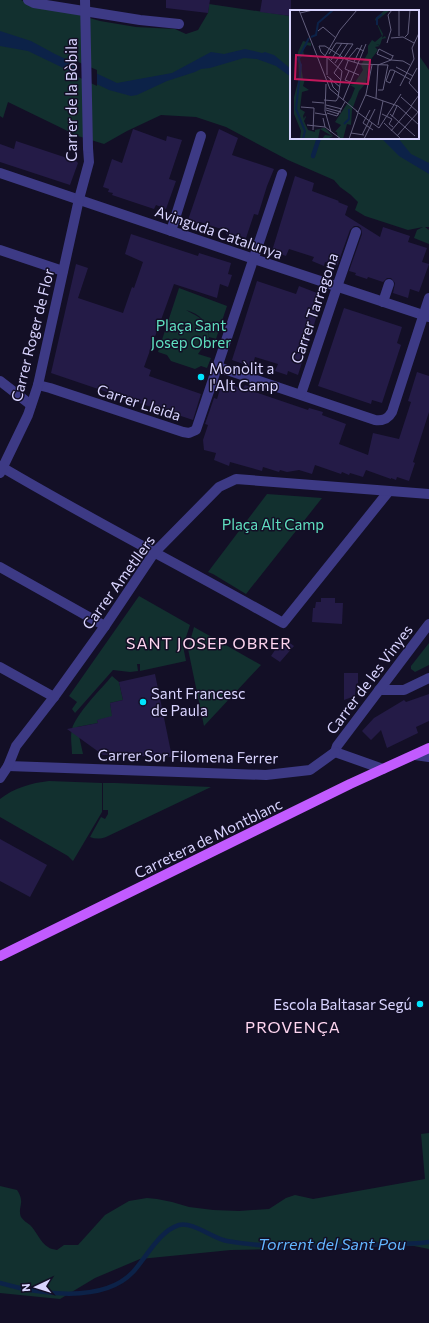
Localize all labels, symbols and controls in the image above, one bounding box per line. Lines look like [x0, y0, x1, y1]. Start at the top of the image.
inset map [290, 10, 419, 139]
street label: Carrer de la Bòbila [62, 38, 80, 162]
street label: Avinguda Catalunya [153, 202, 285, 262]
street label: Carrer Tarragona [287, 250, 341, 366]
street label: Carrer Roger de Flor [7, 266, 57, 404]
park label: Plaça Sant Josep Obrer [151, 316, 231, 351]
place label: Monòlit a l'Alt Camp [209, 359, 278, 394]
marker: Monòlit a l'Alt Camp [196, 372, 206, 382]
street label: Carrer Lleida [95, 380, 183, 424]
park label: Plaça Alt Camp [222, 515, 324, 533]
street label: Carrer Ametllers [78, 531, 158, 633]
street label: Carrer de les Vinyes [322, 621, 416, 737]
district label: SANT JOSEP OBRER [126, 633, 292, 652]
place label: Sant Francesc de Paula [151, 684, 246, 719]
marker: Sant Francesc de Paula [138, 697, 148, 707]
street label: Carrer Sor Filomena Ferrer [98, 745, 278, 767]
street label: Carretera de Montblanc [131, 794, 285, 882]
place label: Escola Baltasar Segú [273, 995, 412, 1013]
marker: Escola Baltasar Segú [415, 999, 425, 1009]
district label: PROVENÇA [245, 1017, 341, 1036]
water label: Torrent del Sant Pou [258, 1234, 406, 1253]
north arrow [16, 1267, 56, 1307]
text: N [19, 1283, 32, 1292]

